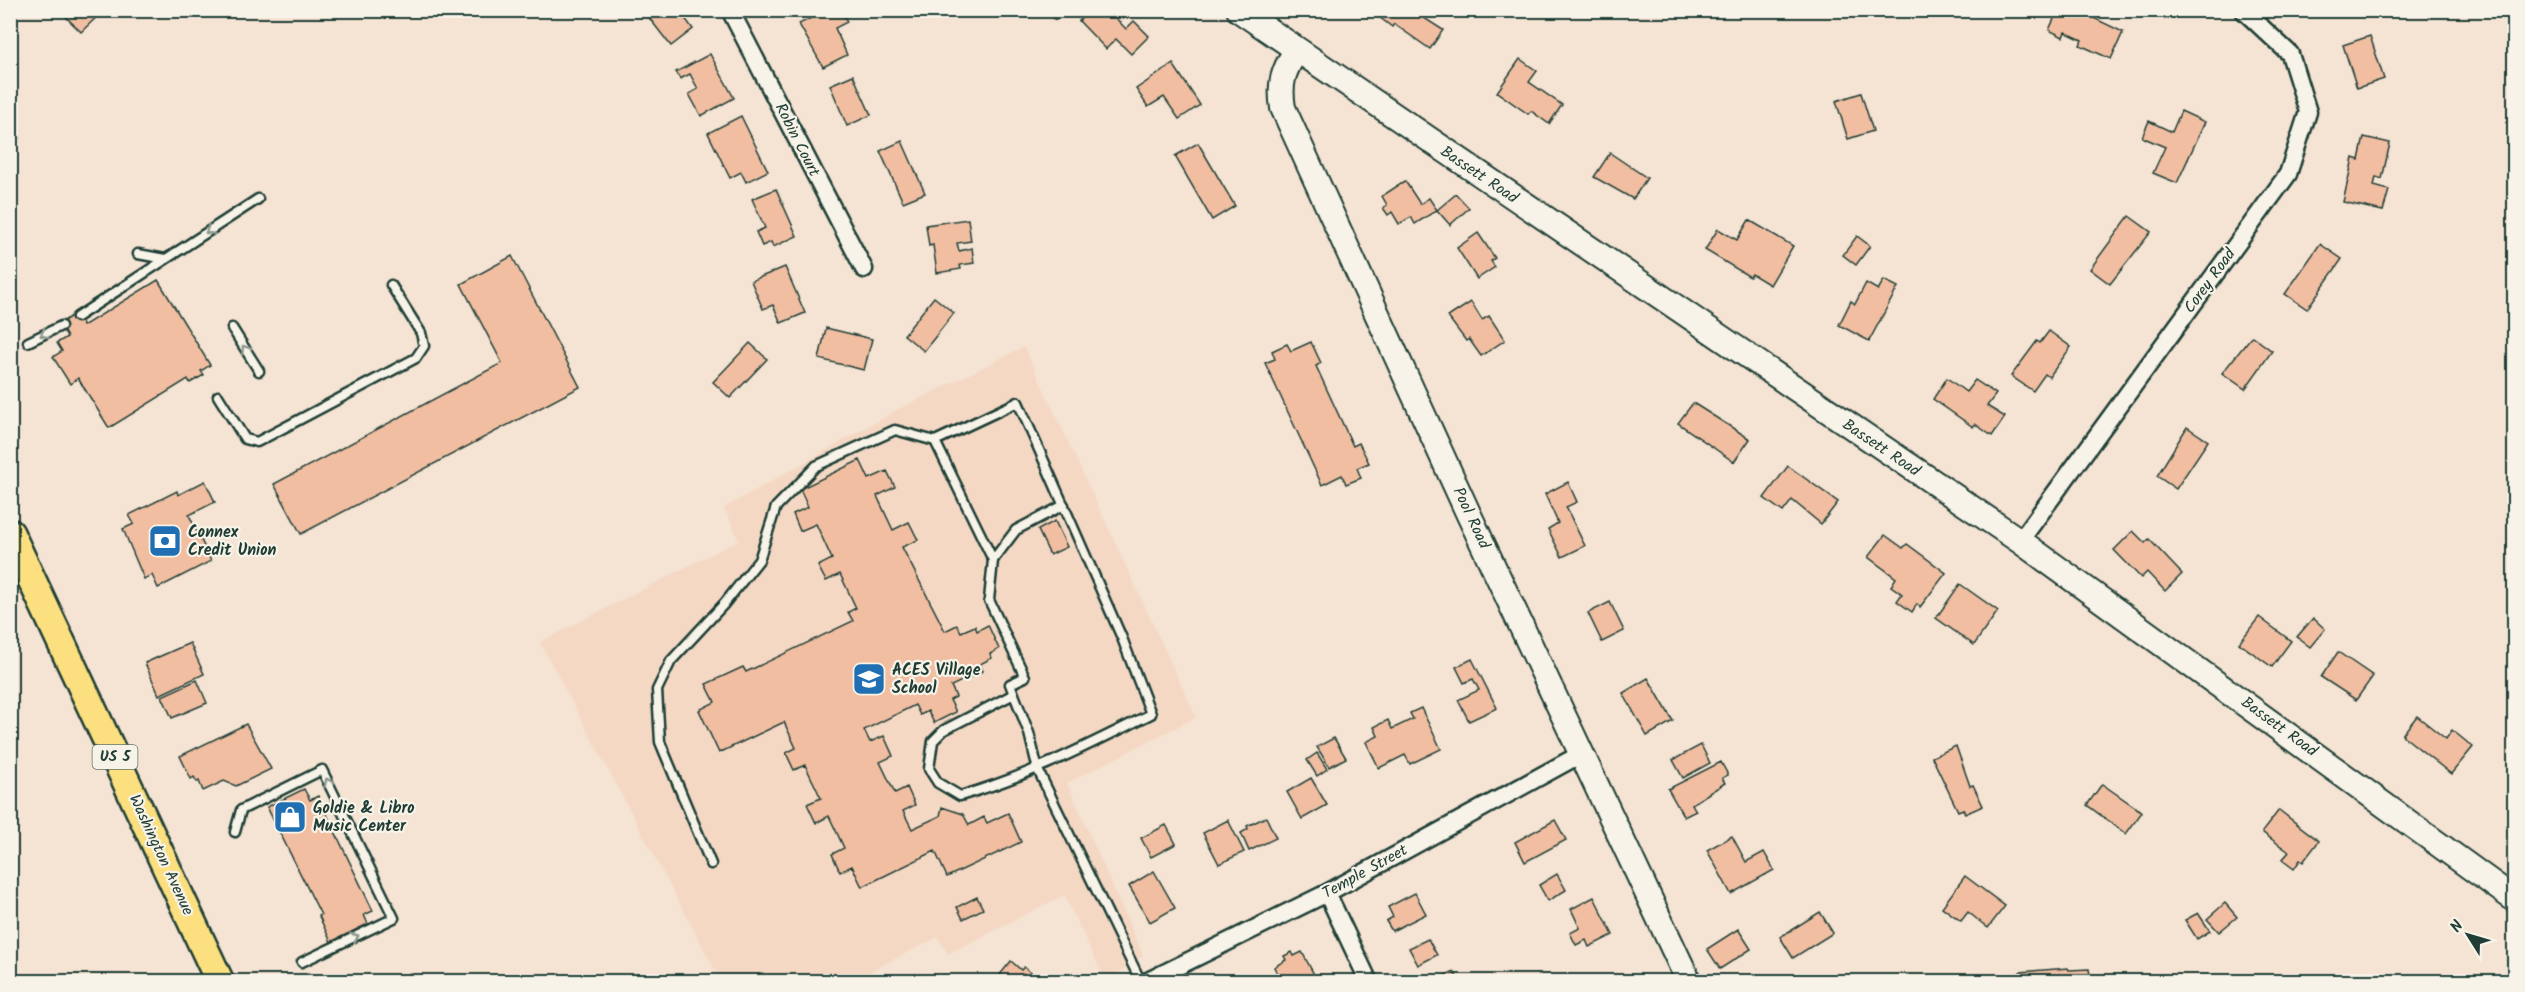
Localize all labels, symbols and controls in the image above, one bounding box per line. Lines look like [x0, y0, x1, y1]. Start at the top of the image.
street label: Robin Court [768, 99, 827, 182]
street label: Bassett Road [1435, 140, 1524, 211]
one-way arrow [205, 224, 216, 235]
street label: Corey Road [2178, 242, 2243, 319]
one-way arrow [40, 327, 51, 338]
one-way arrow [241, 345, 253, 355]
street label: Bassett Road [1837, 413, 1926, 484]
street label: Pool Road [1446, 483, 1497, 554]
place label: Connex Credit Union [188, 520, 276, 563]
bank icon: Connex Credit Union [147, 523, 183, 559]
place label: ACES Village School [892, 658, 981, 701]
school or university icon: ACES Village School [851, 661, 887, 697]
street label: Bassett Road [2235, 691, 2323, 764]
road number: US 5 [92, 745, 138, 769]
one-way arrow [324, 777, 336, 788]
street label: Washington Avenue [122, 790, 200, 920]
place label: Goldie & Libro Music Center [313, 796, 415, 839]
shop icon: Goldie & Libro Music Center [272, 799, 308, 835]
street label: Temple Street [1318, 838, 1413, 906]
north arrow [2438, 905, 2498, 965]
text: N [2444, 915, 2470, 938]
one-way arrow [348, 932, 359, 944]

